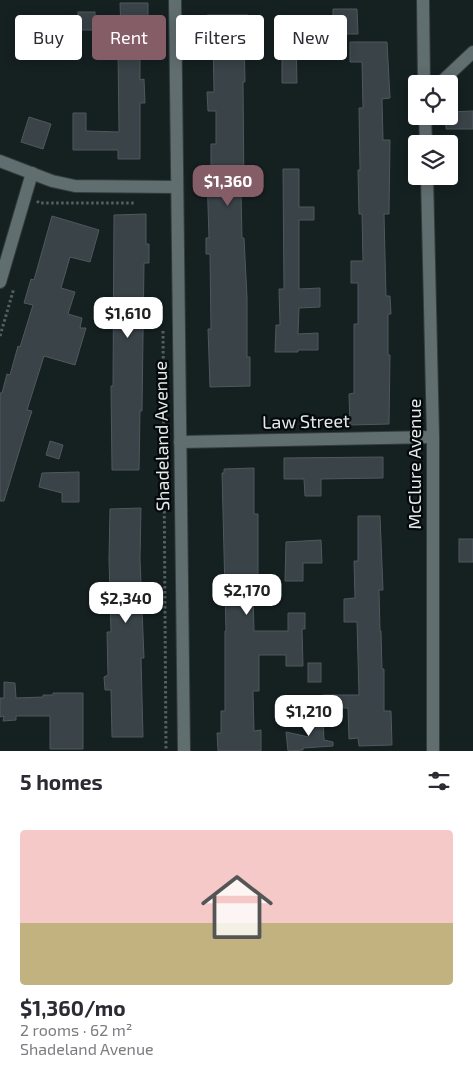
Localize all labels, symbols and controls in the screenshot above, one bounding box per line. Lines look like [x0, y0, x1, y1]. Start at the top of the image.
chip: Buy [15, 15, 82, 60]
chip: Rent [92, 15, 166, 60]
chip: Filters [176, 15, 264, 60]
chip: New [274, 15, 347, 60]
map controls [408, 75, 458, 185]
button: locate [408, 75, 458, 125]
button: layers [408, 135, 458, 185]
pin: $1,360 [187, 164, 269, 207]
text: $1,360 [204, 171, 252, 190]
pin: $1,610 [87, 296, 169, 339]
text: $1,610 [105, 303, 151, 322]
street label: Shadeland Avenue [149, 361, 173, 511]
street label: McClure Avenue [403, 398, 425, 530]
street label: Law Street [262, 409, 350, 433]
pin: $2,170 [206, 574, 288, 616]
text: $2,170 [223, 580, 271, 599]
pin: $2,340 [85, 582, 167, 624]
text: $2,340 [100, 588, 152, 607]
pin: $1,210 [268, 694, 350, 737]
text: $1,210 [286, 701, 332, 720]
icon: filters [425, 767, 453, 795]
text: 5 homes [20, 769, 103, 794]
icon: home [192, 862, 282, 952]
text: $1,360/mo [20, 995, 126, 1020]
text: 2 rooms · 62 m² [20, 1020, 132, 1039]
text: Shadeland Avenue [20, 1039, 154, 1058]

